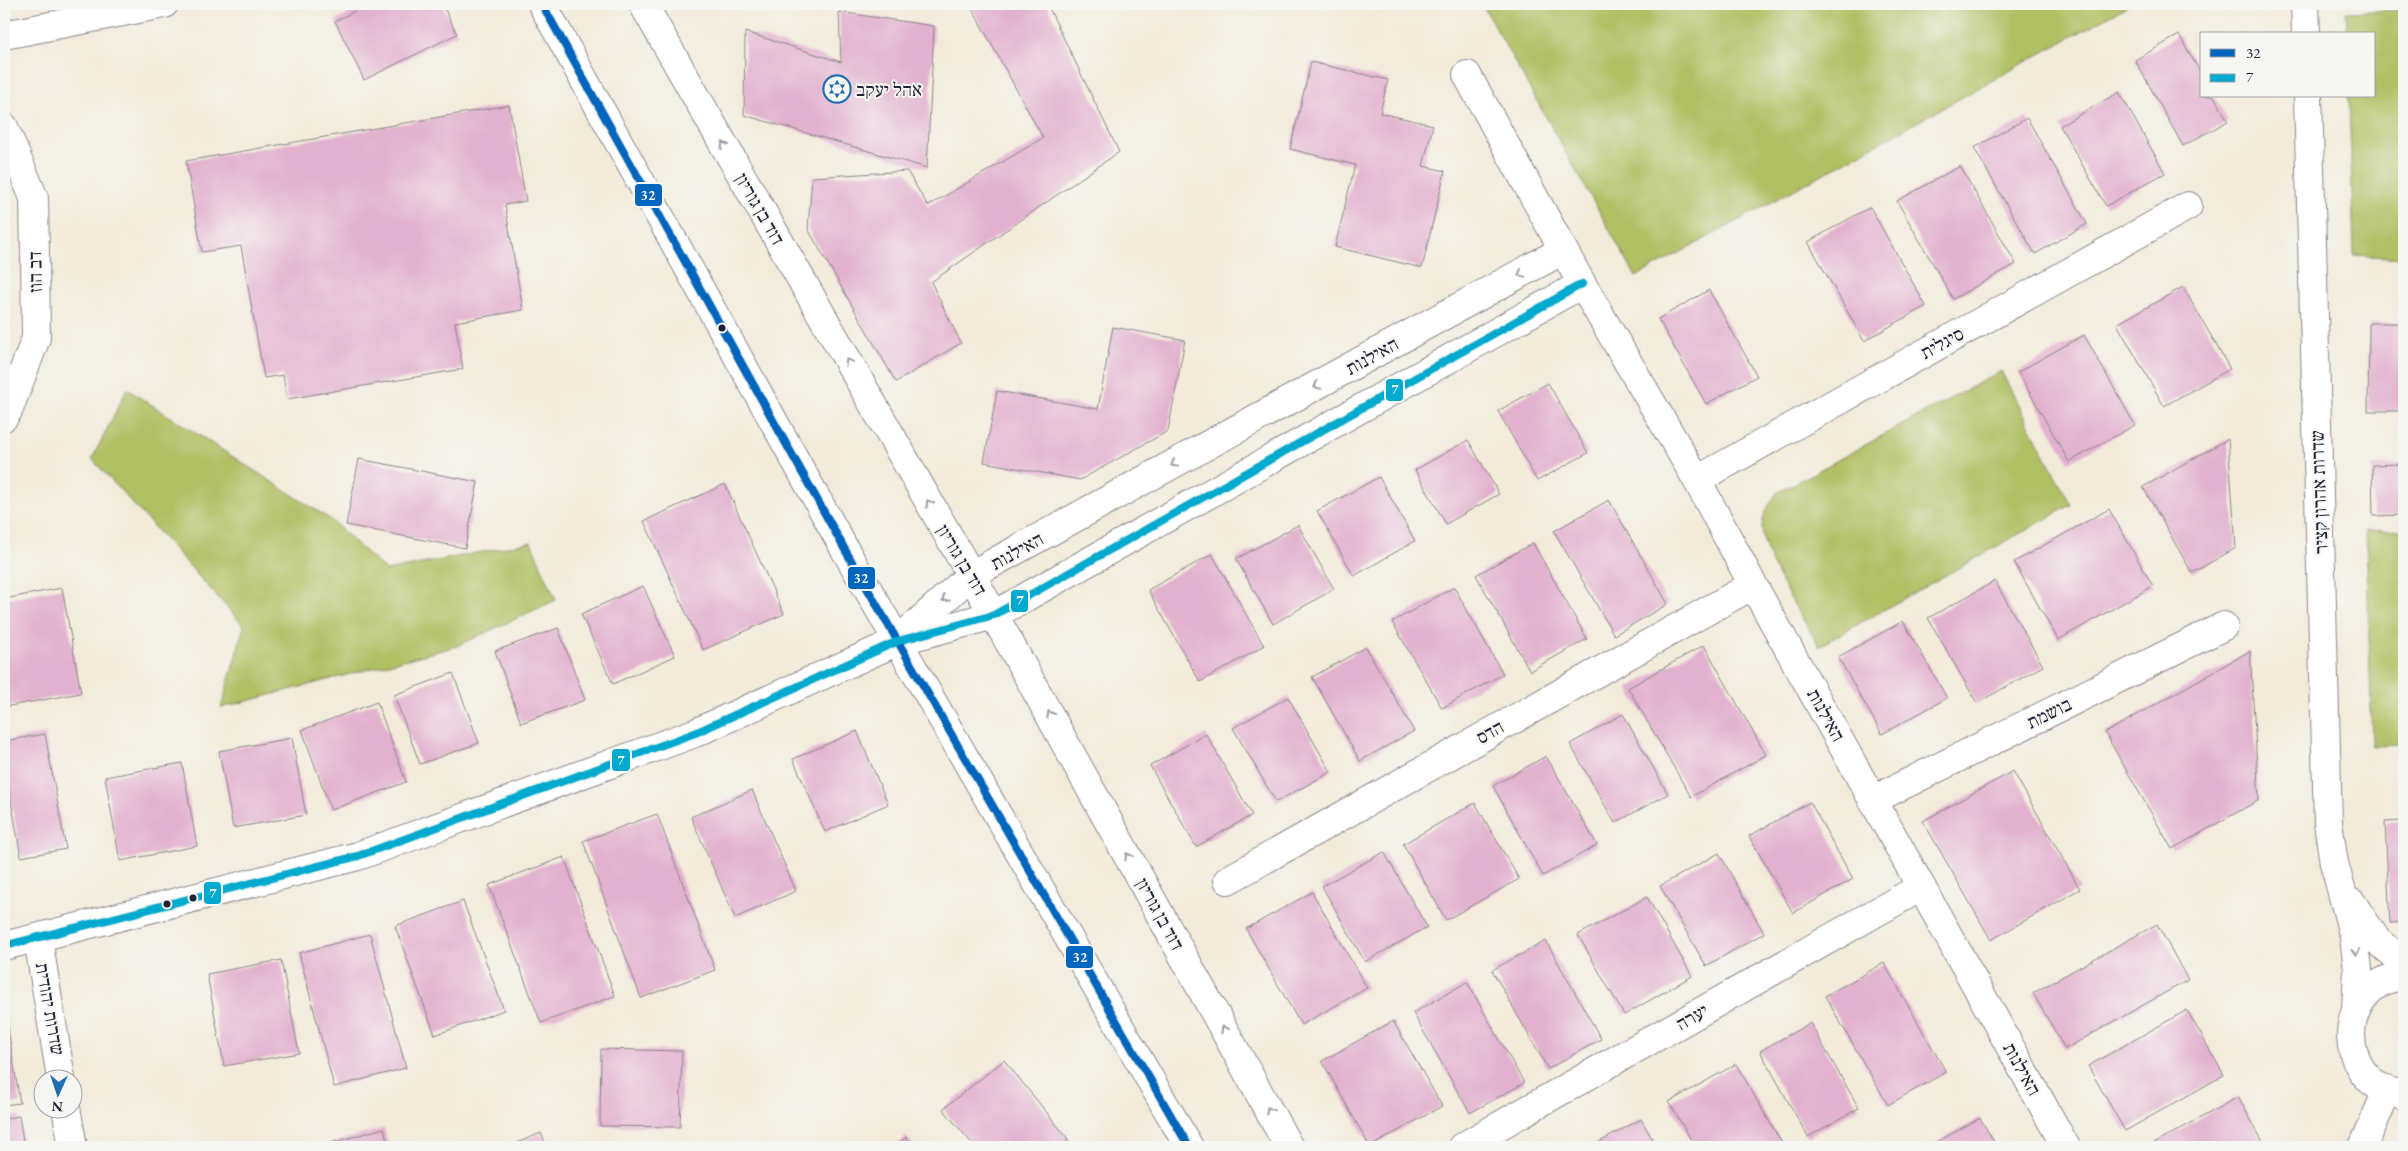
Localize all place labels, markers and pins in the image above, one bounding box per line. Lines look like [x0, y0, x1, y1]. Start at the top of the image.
synagogue icon: אהל יעקב [822, 74, 852, 104]
place label: אהל יעקב [856, 77, 922, 102]
unlabelled marker [717, 323, 727, 333]
unlabelled marker [188, 893, 198, 903]
unlabelled marker [162, 899, 172, 909]

